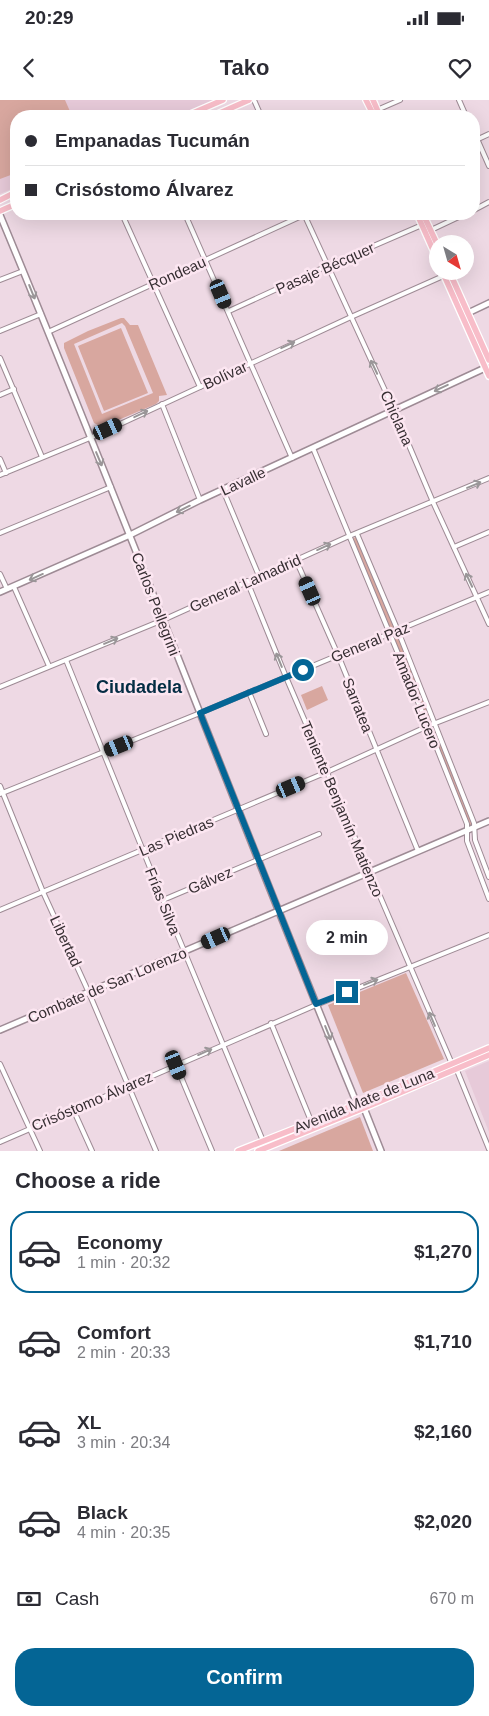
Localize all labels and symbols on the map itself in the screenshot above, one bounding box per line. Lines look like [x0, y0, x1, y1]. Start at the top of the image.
north arrow [429, 235, 474, 280]
street label: Pasaje Bécquer [273, 239, 377, 297]
street label: Rondeau [146, 253, 208, 293]
car [208, 277, 233, 311]
one-way arrow [28, 284, 37, 299]
one-way arrow [280, 340, 295, 350]
street label: Bolívar [200, 357, 250, 393]
one-way arrow [369, 360, 379, 375]
one-way arrow [434, 384, 449, 394]
street label: Chiclana [377, 388, 417, 449]
one-way arrow [133, 409, 148, 418]
car [91, 416, 124, 442]
one-way arrow [95, 451, 104, 466]
street label: Lavalle [218, 463, 268, 499]
one-way arrow [466, 479, 481, 489]
one-way arrow [176, 505, 191, 514]
one-way arrow [316, 542, 331, 552]
street label: Carlos Pellegrini [128, 550, 184, 658]
street label: General Lamadrid [187, 551, 303, 615]
one-way arrow [29, 573, 44, 583]
one-way arrow [464, 573, 473, 588]
car [297, 574, 322, 608]
street label: General Paz [328, 618, 412, 666]
one-way arrow [103, 635, 118, 645]
street label: Amador Lucero [390, 649, 444, 751]
one-way arrow [274, 653, 283, 669]
route start [292, 659, 314, 681]
street label: Sarratea [339, 675, 377, 735]
district label: Ciudadela [96, 677, 183, 697]
street label: Teniente Benjamín Matienzo [297, 719, 387, 899]
car [102, 733, 135, 759]
car [274, 774, 307, 800]
street label: Las Piedras [136, 813, 216, 859]
street label: Gálvez [185, 863, 235, 897]
street label: Frías Silva [142, 865, 184, 938]
street label: Libertad [47, 913, 85, 969]
callout: 2 min [306, 920, 388, 954]
car [199, 925, 232, 951]
street label: Combate de San Lorenzo [25, 944, 189, 1026]
one-way arrow [363, 977, 378, 986]
route end [336, 981, 358, 1003]
one-way arrow [427, 1012, 437, 1027]
one-way arrow [324, 1025, 333, 1040]
one-way arrow [197, 1047, 212, 1057]
car [163, 1048, 188, 1082]
street label: Avenida Mate de Luna [291, 1064, 437, 1136]
street label: Crisóstomo Álvarez [29, 1068, 155, 1134]

